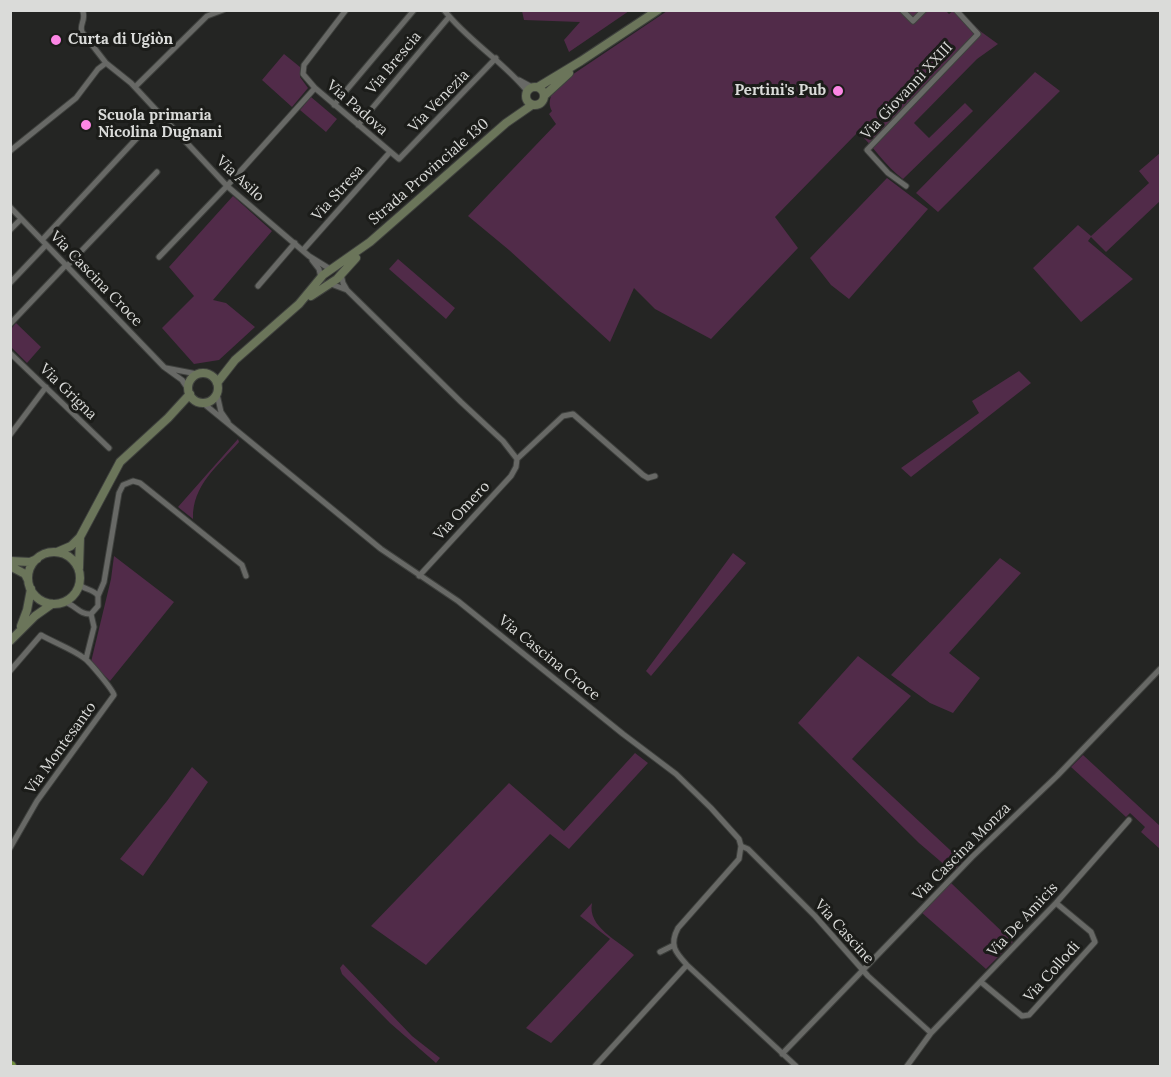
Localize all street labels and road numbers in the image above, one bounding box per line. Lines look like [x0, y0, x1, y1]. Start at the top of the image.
street label: Via Brescia [363, 28, 425, 98]
street label: Via Giovanni XXIII [857, 39, 957, 143]
street label: Via Venezia [405, 66, 473, 136]
street label: Via Padova [323, 77, 391, 139]
street label: Strada Provinciale 130 [365, 115, 493, 229]
street label: Via Asilo [212, 152, 268, 206]
street label: Via Stresa [308, 161, 368, 225]
street label: Via Cascina Croce [46, 228, 146, 330]
street label: Via Grigna [36, 360, 100, 424]
street label: Via Omero [430, 478, 494, 544]
street label: Via Cascina Croce [495, 612, 603, 704]
street label: Via Montesanto [22, 699, 100, 797]
street label: Via Cascina Monza [909, 799, 1015, 905]
street label: Via De Amicis [984, 879, 1062, 961]
street label: Via Cascine [811, 896, 877, 968]
street label: Via Collodi [1020, 938, 1084, 1006]

